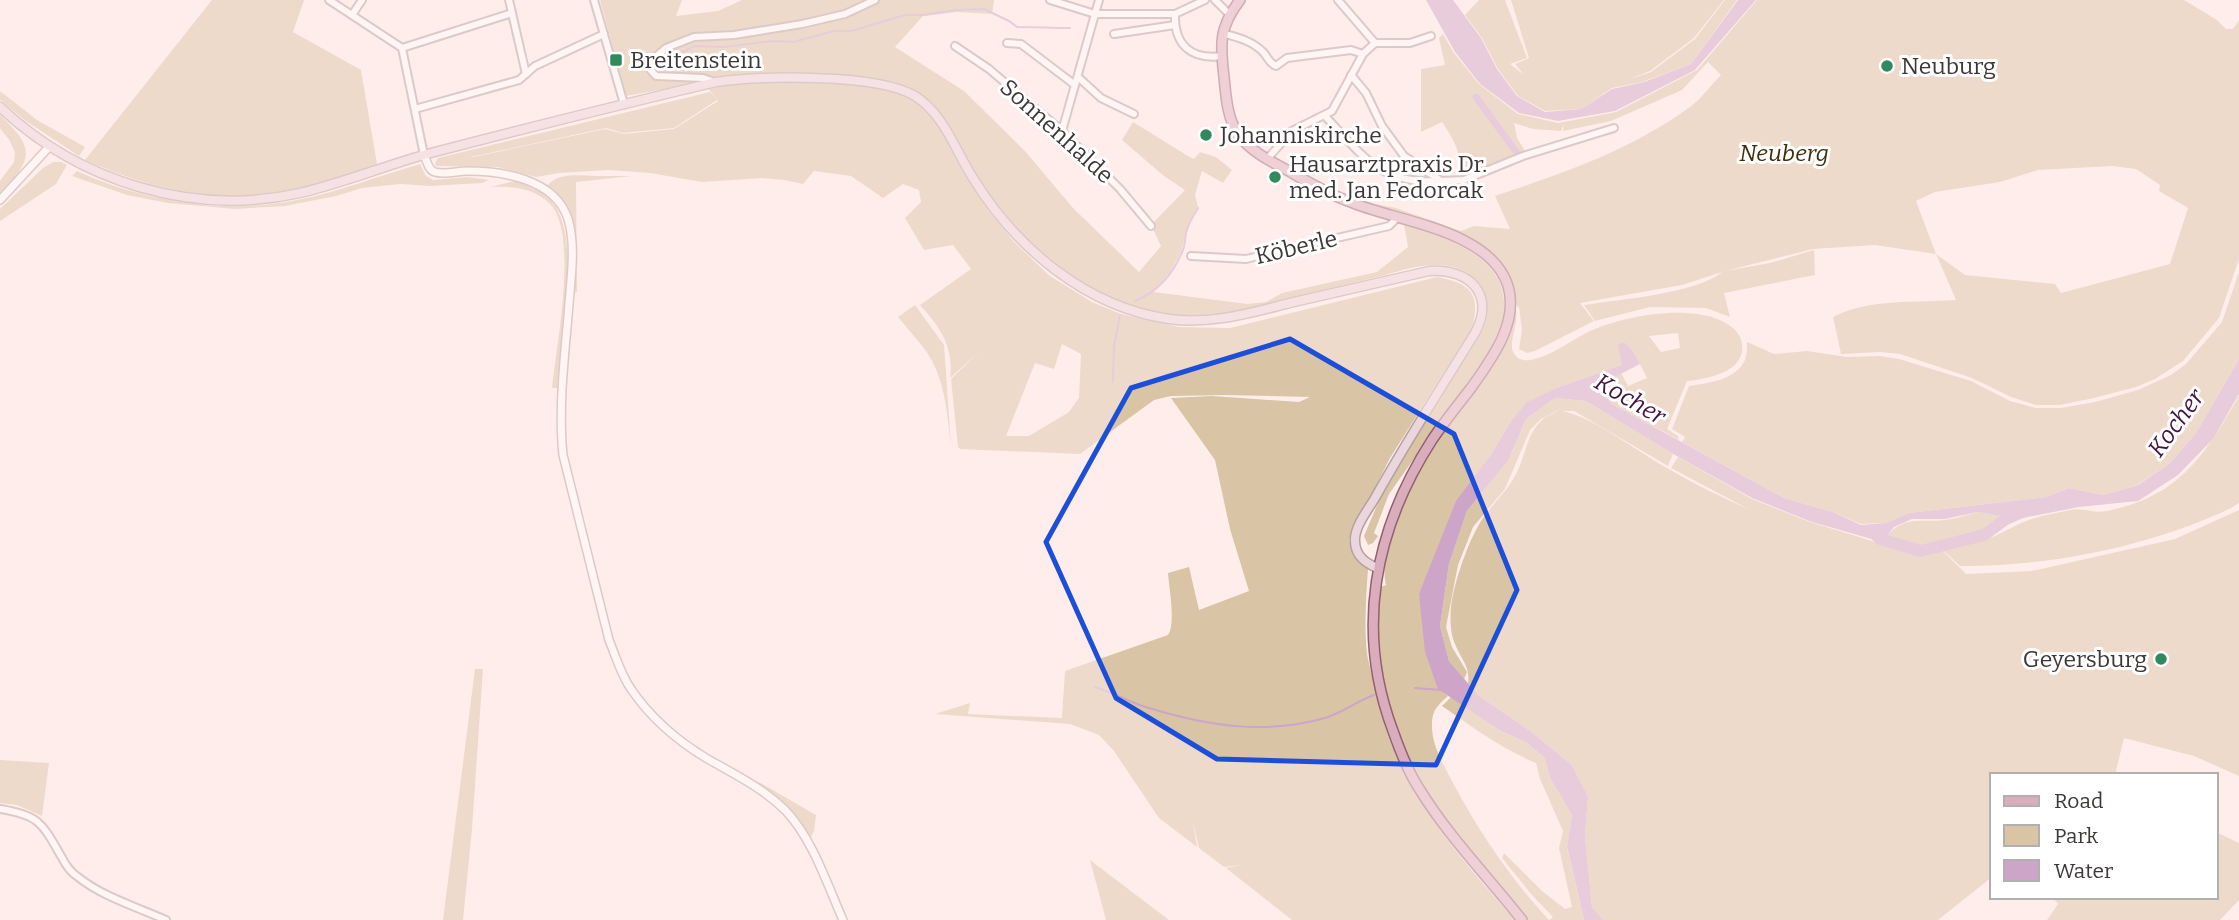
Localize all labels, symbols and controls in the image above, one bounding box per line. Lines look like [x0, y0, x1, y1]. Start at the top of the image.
place label: Breitenstein [630, 46, 762, 74]
marker: Breitenstein [608, 52, 624, 68]
place label: Neuburg [1901, 52, 1996, 80]
marker: Neuburg [1879, 58, 1895, 74]
street label: Sonnenhalde [995, 73, 1119, 189]
place label: Johanniskirche [1219, 121, 1382, 149]
marker: Johanniskirche [1198, 127, 1214, 143]
park label: Neuberg [1739, 139, 1829, 167]
place label: Hausarztpraxis Dr. med. Jan Fedorcak [1289, 150, 1487, 204]
marker: Hausarztpraxis Dr. med. Jan Fedorcak [1267, 169, 1283, 185]
street label: Köberle [1252, 224, 1340, 270]
water label: Kocher [1590, 368, 1671, 431]
water label: Kocher [2142, 383, 2211, 462]
place label: Geyersburg [2023, 645, 2147, 673]
marker: Geyersburg [2153, 651, 2169, 667]
legend [1990, 773, 2218, 899]
text: Road [2054, 788, 2103, 814]
text: Park [2054, 823, 2098, 849]
text: Water [2054, 858, 2113, 884]

